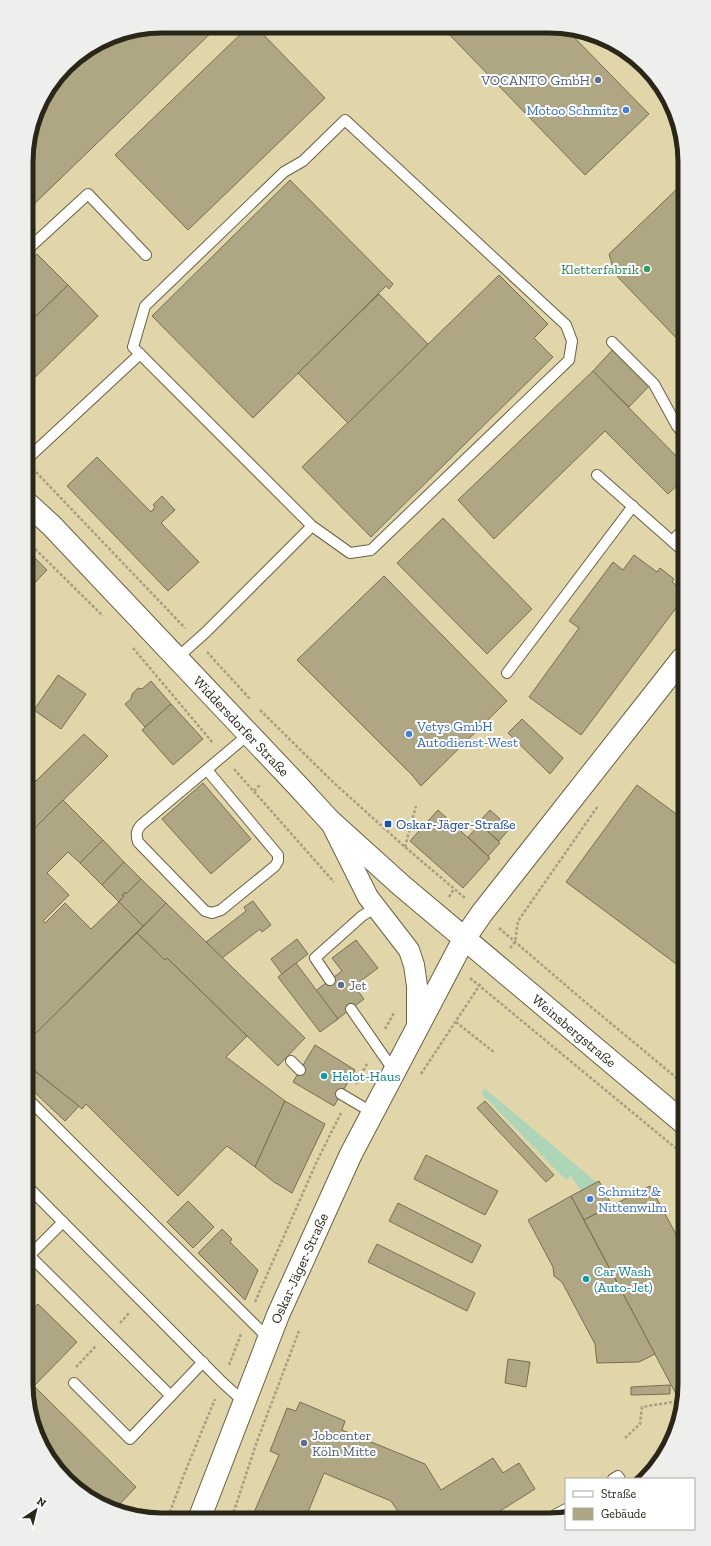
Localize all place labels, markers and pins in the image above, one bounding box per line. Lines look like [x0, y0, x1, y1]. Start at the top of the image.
place label: VOCANTO GmbH [480, 72, 590, 89]
marker: VOCANTO GmbH [593, 75, 603, 85]
place label: Motoo Schmitz [527, 102, 619, 119]
marker: Motoo Schmitz [621, 105, 631, 115]
place label: Kletterfabrik [561, 261, 640, 278]
marker: Kletterfabrik [642, 264, 652, 274]
place label: Vetys GmbH Autodienst-West [416, 718, 519, 751]
marker: Vetys GmbH Autodienst-West [404, 729, 414, 739]
place label: Oskar-Jäger-Straße [396, 816, 516, 833]
marker: Oskar-Jäger-Straße [383, 819, 393, 829]
place label: Jet [349, 977, 368, 994]
marker: Jet [336, 980, 346, 990]
place label: Helot-Haus [332, 1068, 401, 1085]
marker: Helot-Haus [319, 1071, 329, 1081]
place label: Schmitz & Nittenwilm [598, 1183, 667, 1216]
marker: Schmitz & Nittenwilm [585, 1194, 595, 1204]
place label: Car Wash (Auto-Jet) [594, 1263, 653, 1296]
marker: Car Wash (Auto-Jet) [581, 1274, 591, 1284]
place label: Jobcenter Köln Mitte [312, 1427, 376, 1460]
marker: Jobcenter Köln Mitte [299, 1438, 309, 1448]

